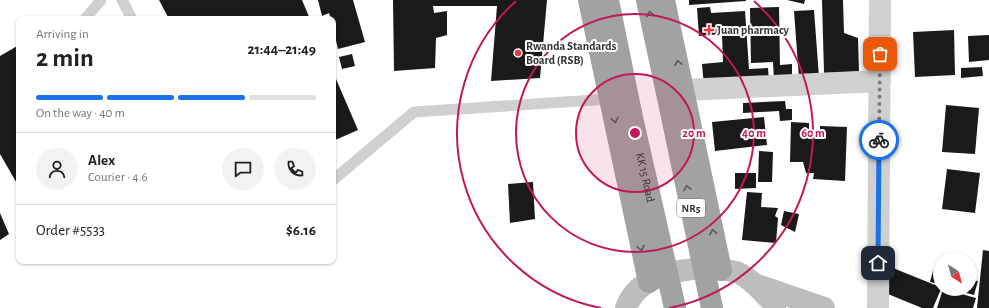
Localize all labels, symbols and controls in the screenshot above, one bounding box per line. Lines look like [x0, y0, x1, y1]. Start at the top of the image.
one-way arrow [647, 11, 655, 17]
place label: Juan pharmacy [717, 24, 790, 37]
marker: Juan pharmacy [704, 25, 714, 35]
text: Arriving in [36, 28, 89, 41]
pin [863, 37, 897, 71]
place label: Rwanda Standards Board (RSB) [526, 40, 617, 67]
text: 21:44–21:49 [247, 42, 316, 57]
icon: bag [869, 43, 891, 65]
text: 2 min [36, 45, 94, 71]
marker: Rwanda Standards Board (RSB) [513, 48, 523, 58]
one-way arrow [675, 60, 683, 66]
text: On the way · 40 m [36, 107, 125, 120]
one-way arrow [610, 117, 618, 123]
courier [859, 120, 899, 160]
centre of rings [628, 126, 642, 140]
text: 20 m [682, 127, 706, 139]
text: 40 m [742, 127, 766, 139]
text: 60 m [801, 127, 825, 139]
icon: bike [868, 129, 890, 151]
button: person [36, 148, 78, 190]
button: chat [222, 148, 264, 190]
button: phone [274, 148, 316, 190]
street label: KK 15 Road [634, 152, 657, 203]
text: Alex [88, 153, 115, 168]
text: Courier · 4.6 [88, 171, 148, 184]
one-way arrow [683, 184, 692, 191]
road number: NR5 [677, 199, 705, 217]
text: Order #5533 [36, 223, 105, 238]
text: $6.16 [286, 223, 316, 238]
one-way arrow [709, 228, 718, 235]
one-way arrow [637, 244, 645, 251]
pin [861, 246, 895, 280]
icon: home [867, 252, 889, 274]
north arrow [933, 252, 977, 296]
map controls [933, 252, 977, 296]

